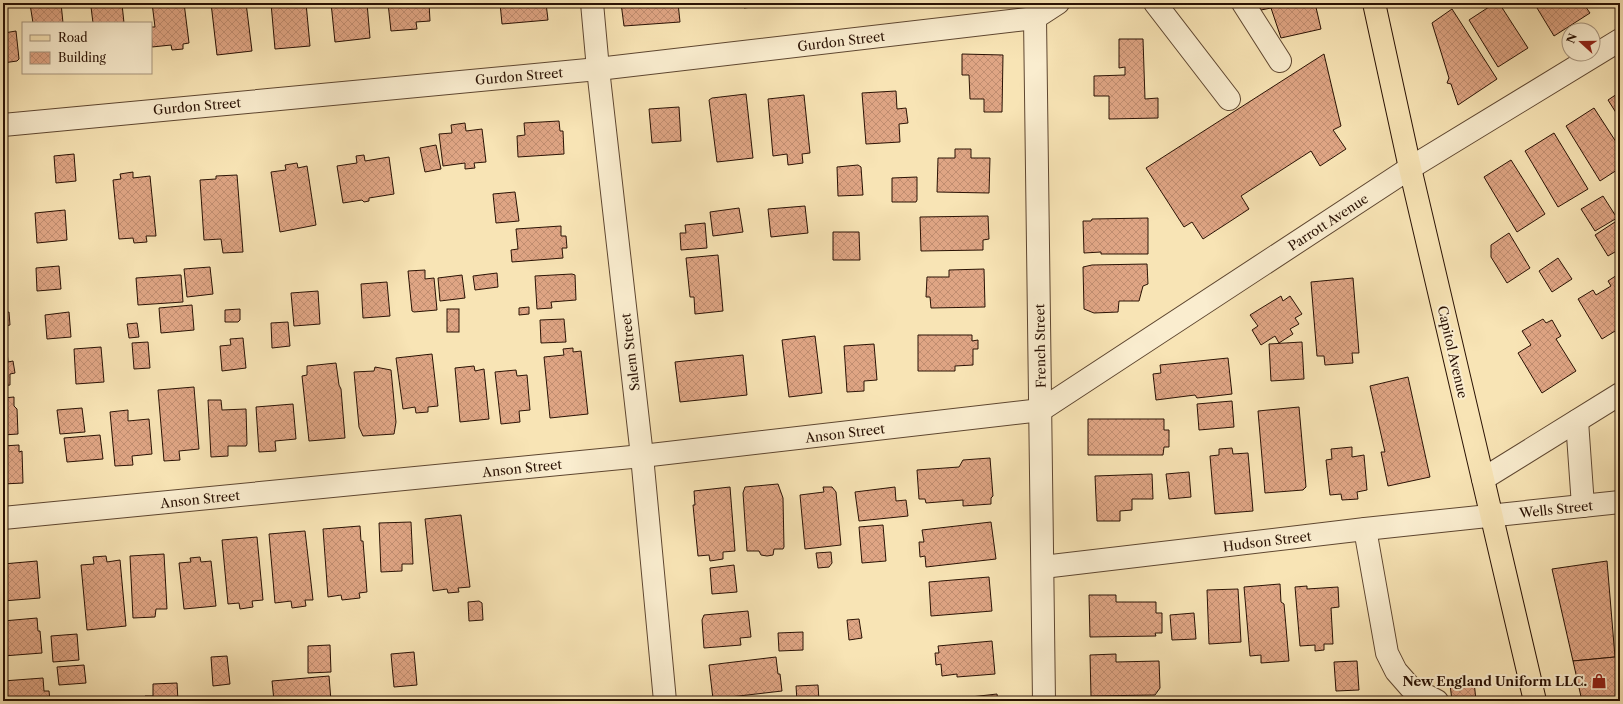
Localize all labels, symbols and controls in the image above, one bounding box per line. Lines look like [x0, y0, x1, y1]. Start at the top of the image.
legend [22, 22, 152, 74]
north arrow [1561, 22, 1601, 62]
street label: Gurdon Street [796, 28, 886, 54]
text: Road [58, 30, 88, 45]
text: N [1563, 31, 1580, 45]
text: Building [58, 50, 106, 65]
street label: Gurdon Street [474, 64, 564, 88]
street label: Gurdon Street [152, 94, 242, 118]
street label: Parrott Avenue [1285, 190, 1371, 254]
street label: French Street [1031, 303, 1049, 388]
street label: Capitol Avenue [1435, 304, 1471, 400]
street label: Salem Street [617, 312, 643, 392]
street label: Anson Street [803, 420, 886, 446]
street label: Anson Street [480, 456, 563, 480]
street label: Anson Street [158, 487, 241, 511]
street label: Wells Street [1517, 497, 1594, 521]
street label: Hudson Street [1222, 528, 1313, 554]
shop icon: New England Uniform LLC. [1590, 672, 1608, 690]
place label: New England Uniform LLC. [1402, 673, 1587, 689]

